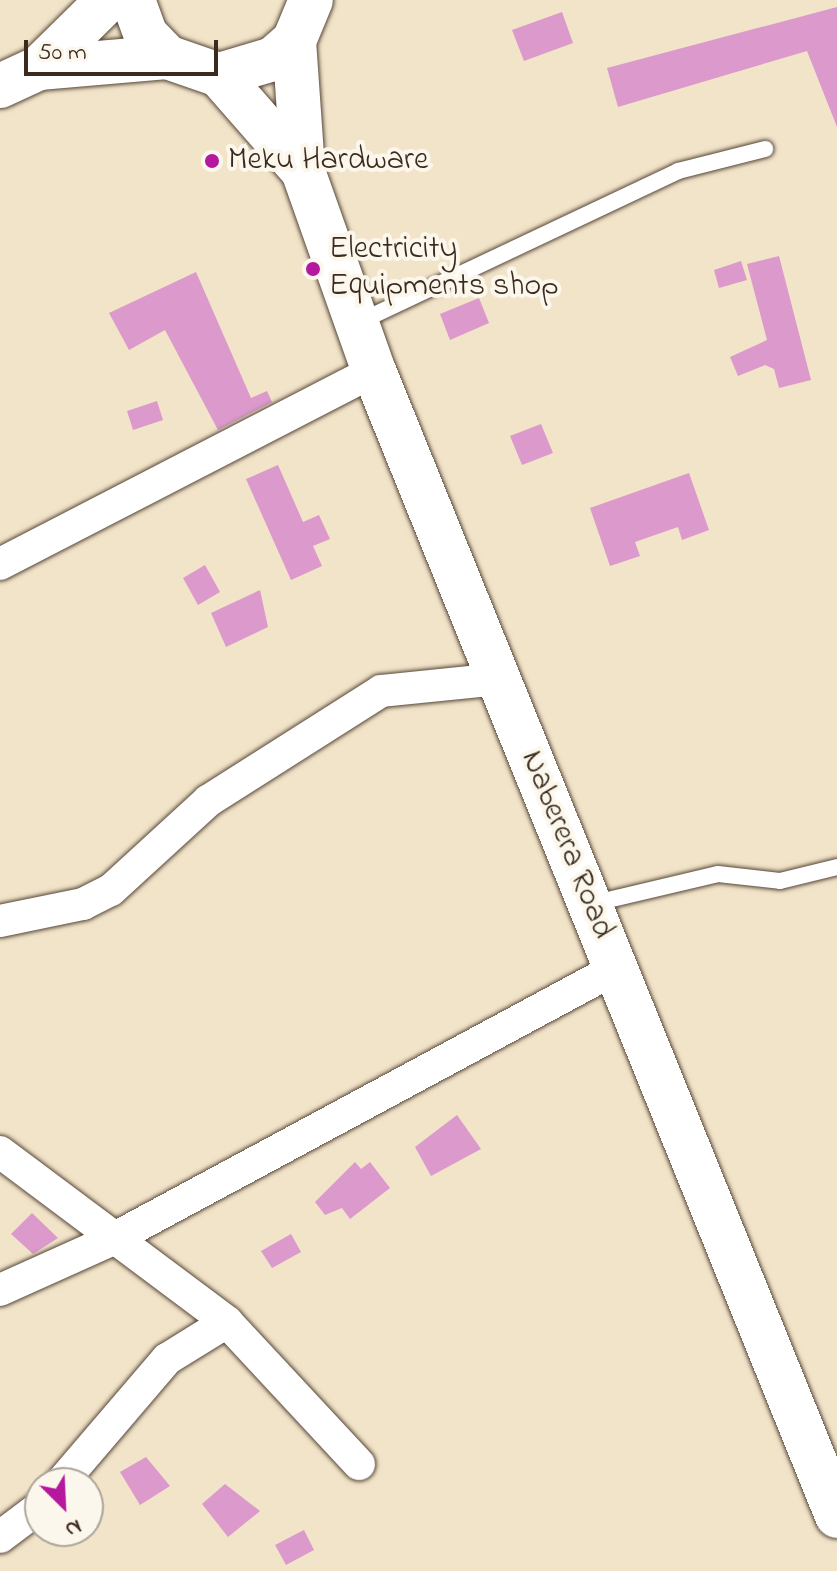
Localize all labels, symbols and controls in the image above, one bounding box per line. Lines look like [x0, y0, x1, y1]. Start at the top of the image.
scale bar [28, 24, 222, 74]
text: 50 m [38, 36, 87, 71]
place label: Meku Hardware [228, 142, 428, 180]
marker: Meku Hardware [203, 152, 221, 170]
place label: Electricity Equipments shop [329, 232, 559, 307]
marker: Electricity Equipments shop [304, 260, 322, 278]
street label: Naberera Road [511, 745, 621, 945]
north arrow [24, 1467, 104, 1547]
text: N [60, 1509, 86, 1545]

